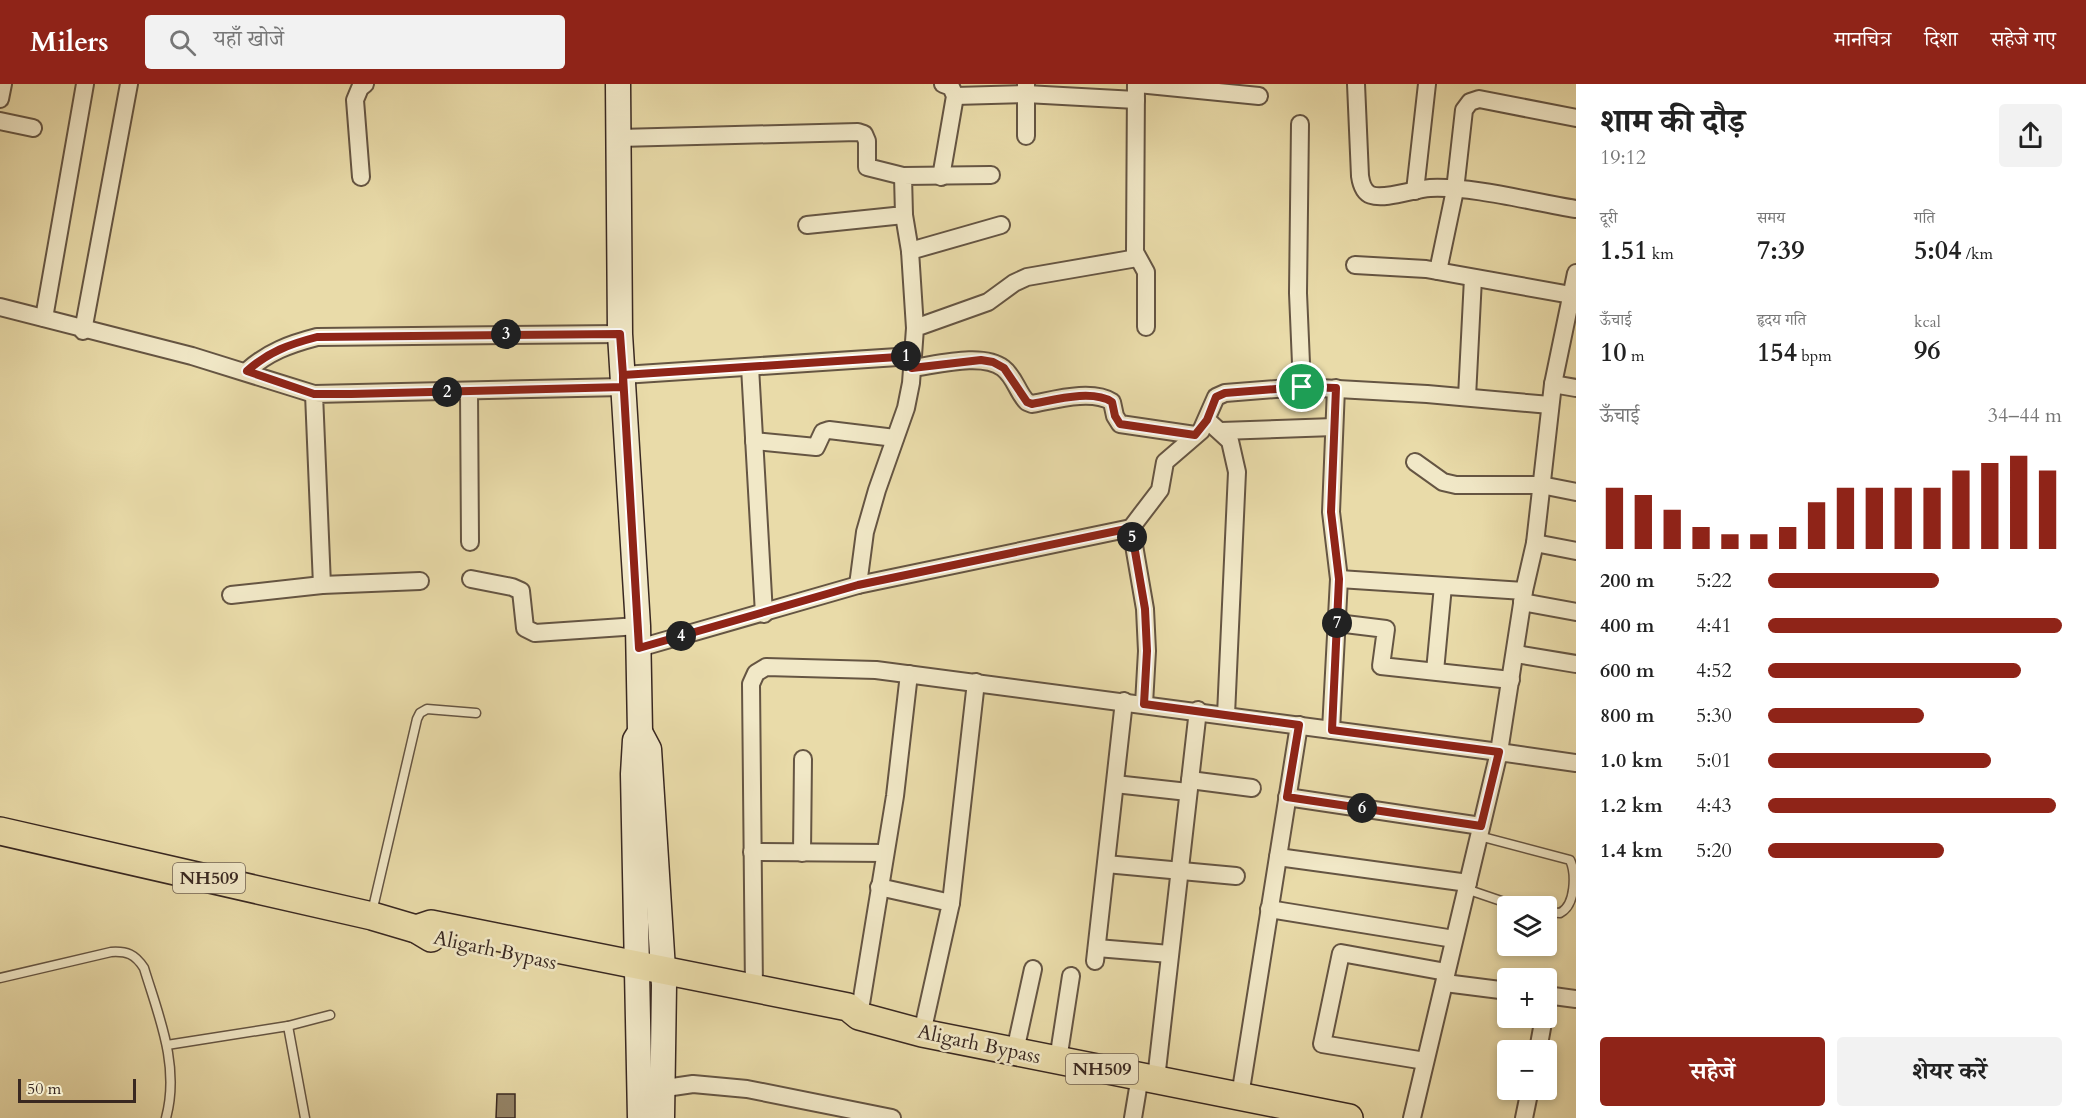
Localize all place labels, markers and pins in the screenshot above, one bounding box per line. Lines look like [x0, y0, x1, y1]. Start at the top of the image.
pin: 3 [491, 319, 521, 349]
pin: 1 [891, 341, 921, 371]
pin [1276, 361, 1327, 412]
pin: 2 [432, 377, 462, 407]
pin: 5 [1117, 522, 1147, 552]
pin: 7 [1322, 608, 1352, 638]
pin: 4 [666, 621, 696, 651]
pin: 6 [1347, 793, 1377, 823]

